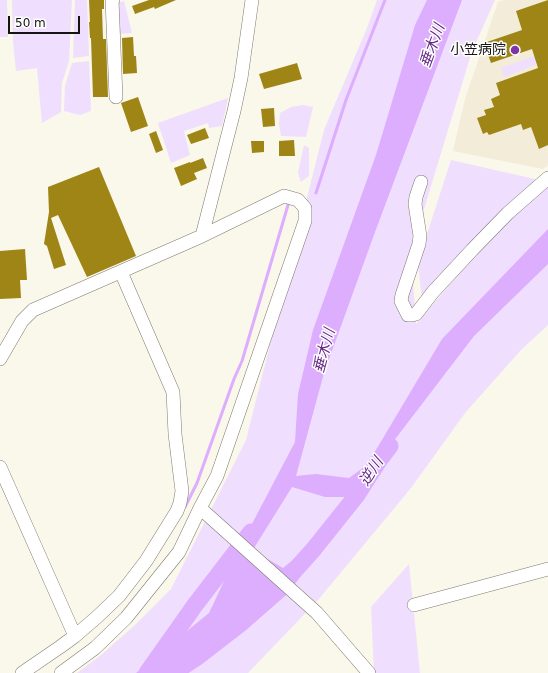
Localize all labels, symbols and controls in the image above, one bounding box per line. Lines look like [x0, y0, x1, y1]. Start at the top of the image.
scale bar [10, 8, 82, 34]
text: 50 m [15, 16, 46, 30]
water label: 垂木川 [417, 22, 449, 70]
place label: 小笠病院 [450, 42, 506, 58]
marker: 小笠病院 [509, 44, 521, 56]
water label: 垂木川 [310, 327, 340, 375]
water label: 逆川 [356, 455, 388, 489]

